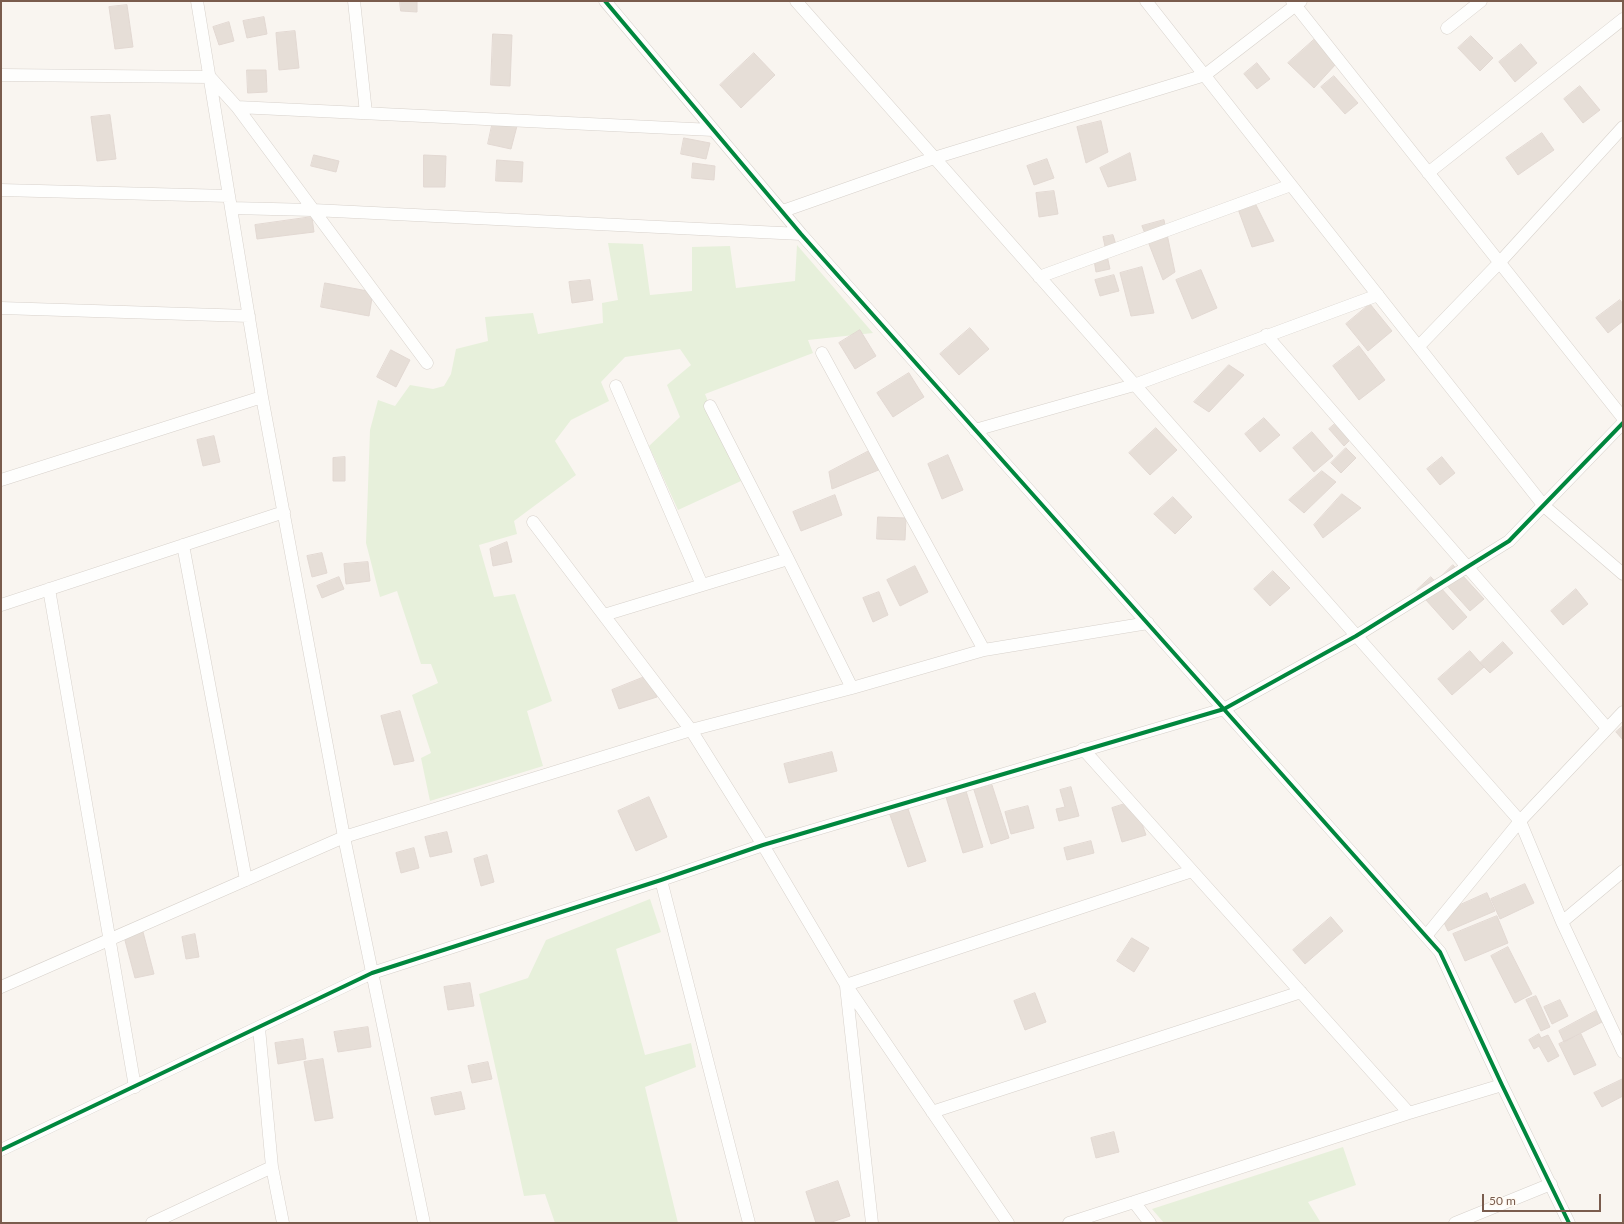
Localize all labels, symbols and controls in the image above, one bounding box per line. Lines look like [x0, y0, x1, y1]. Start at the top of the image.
scale bar [1484, 1186, 1603, 1212]
text: 50 m [1489, 1193, 1516, 1208]

